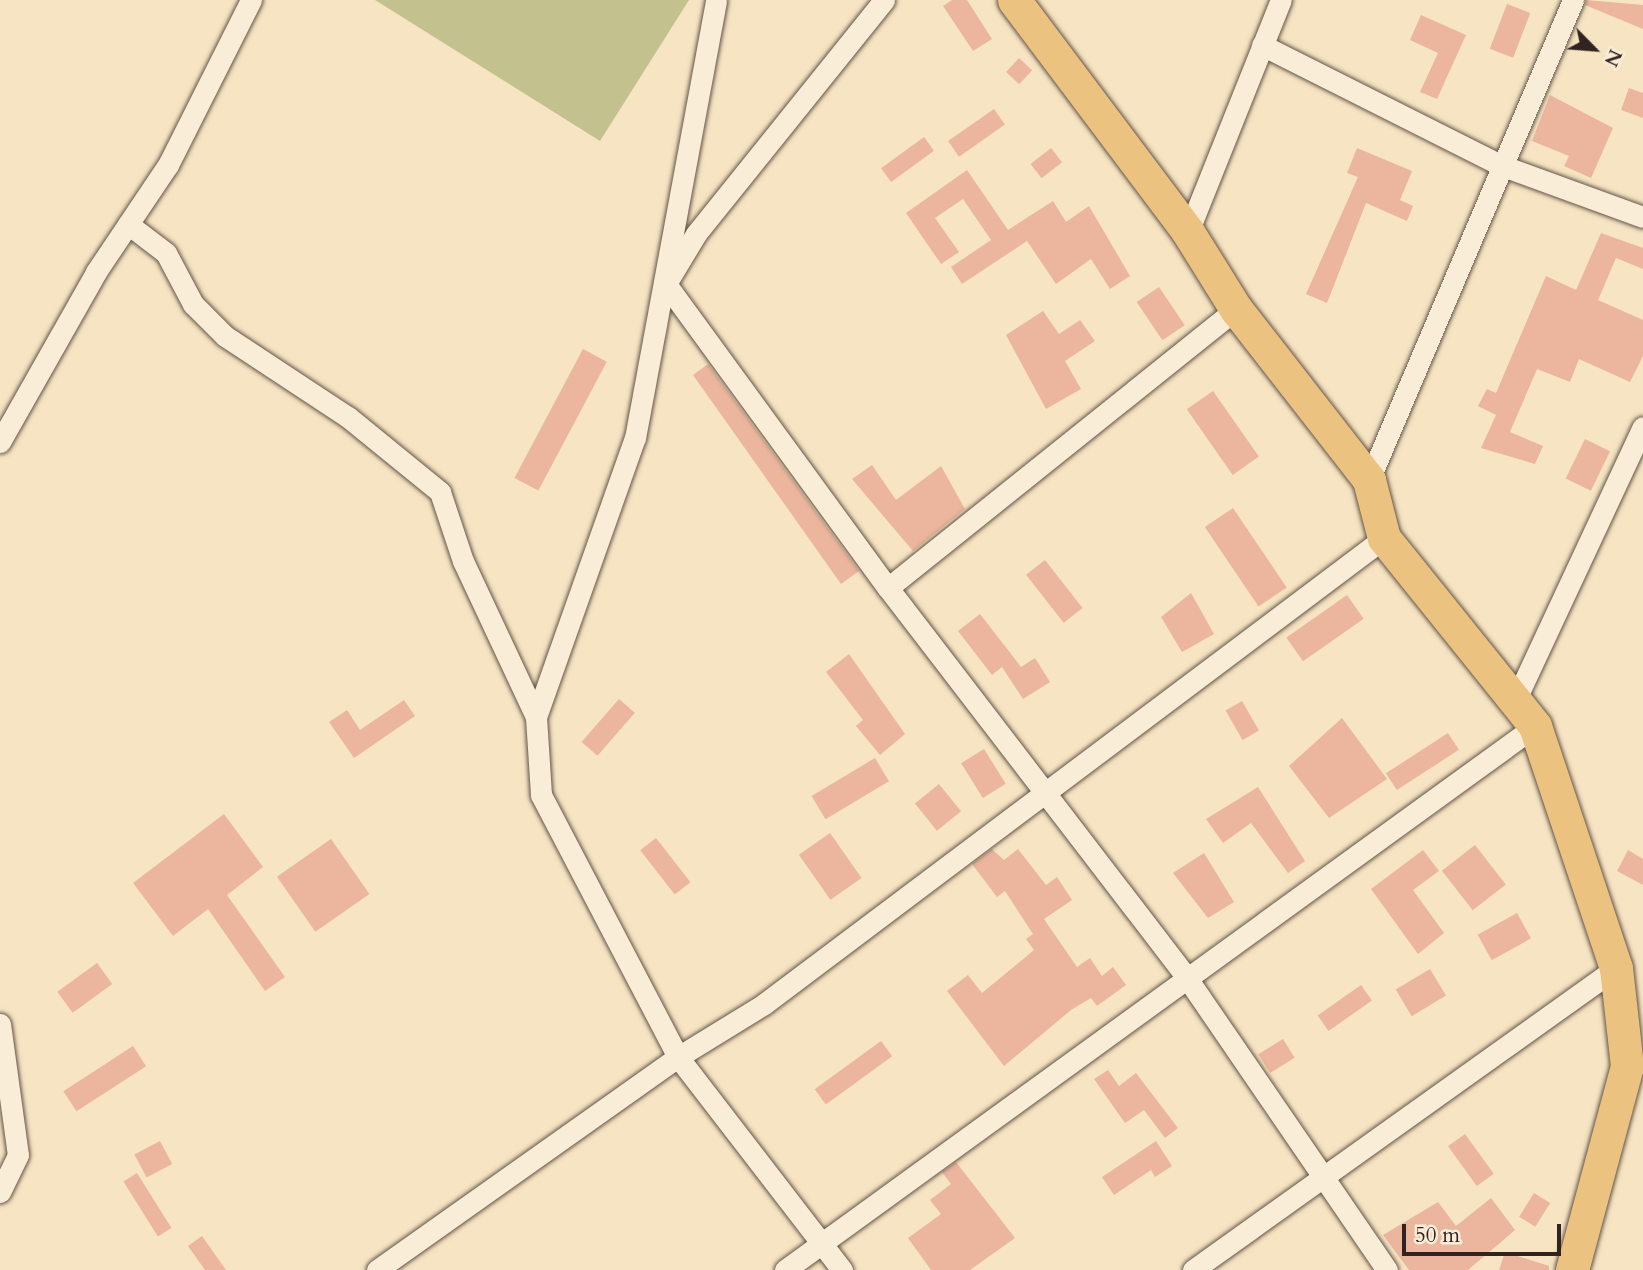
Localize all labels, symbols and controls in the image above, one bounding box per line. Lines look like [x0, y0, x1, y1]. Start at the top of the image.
north arrow [1559, 14, 1629, 84]
text: N [1598, 45, 1628, 71]
scale bar [1405, 1210, 1564, 1254]
text: 50 m [1415, 1221, 1460, 1250]

